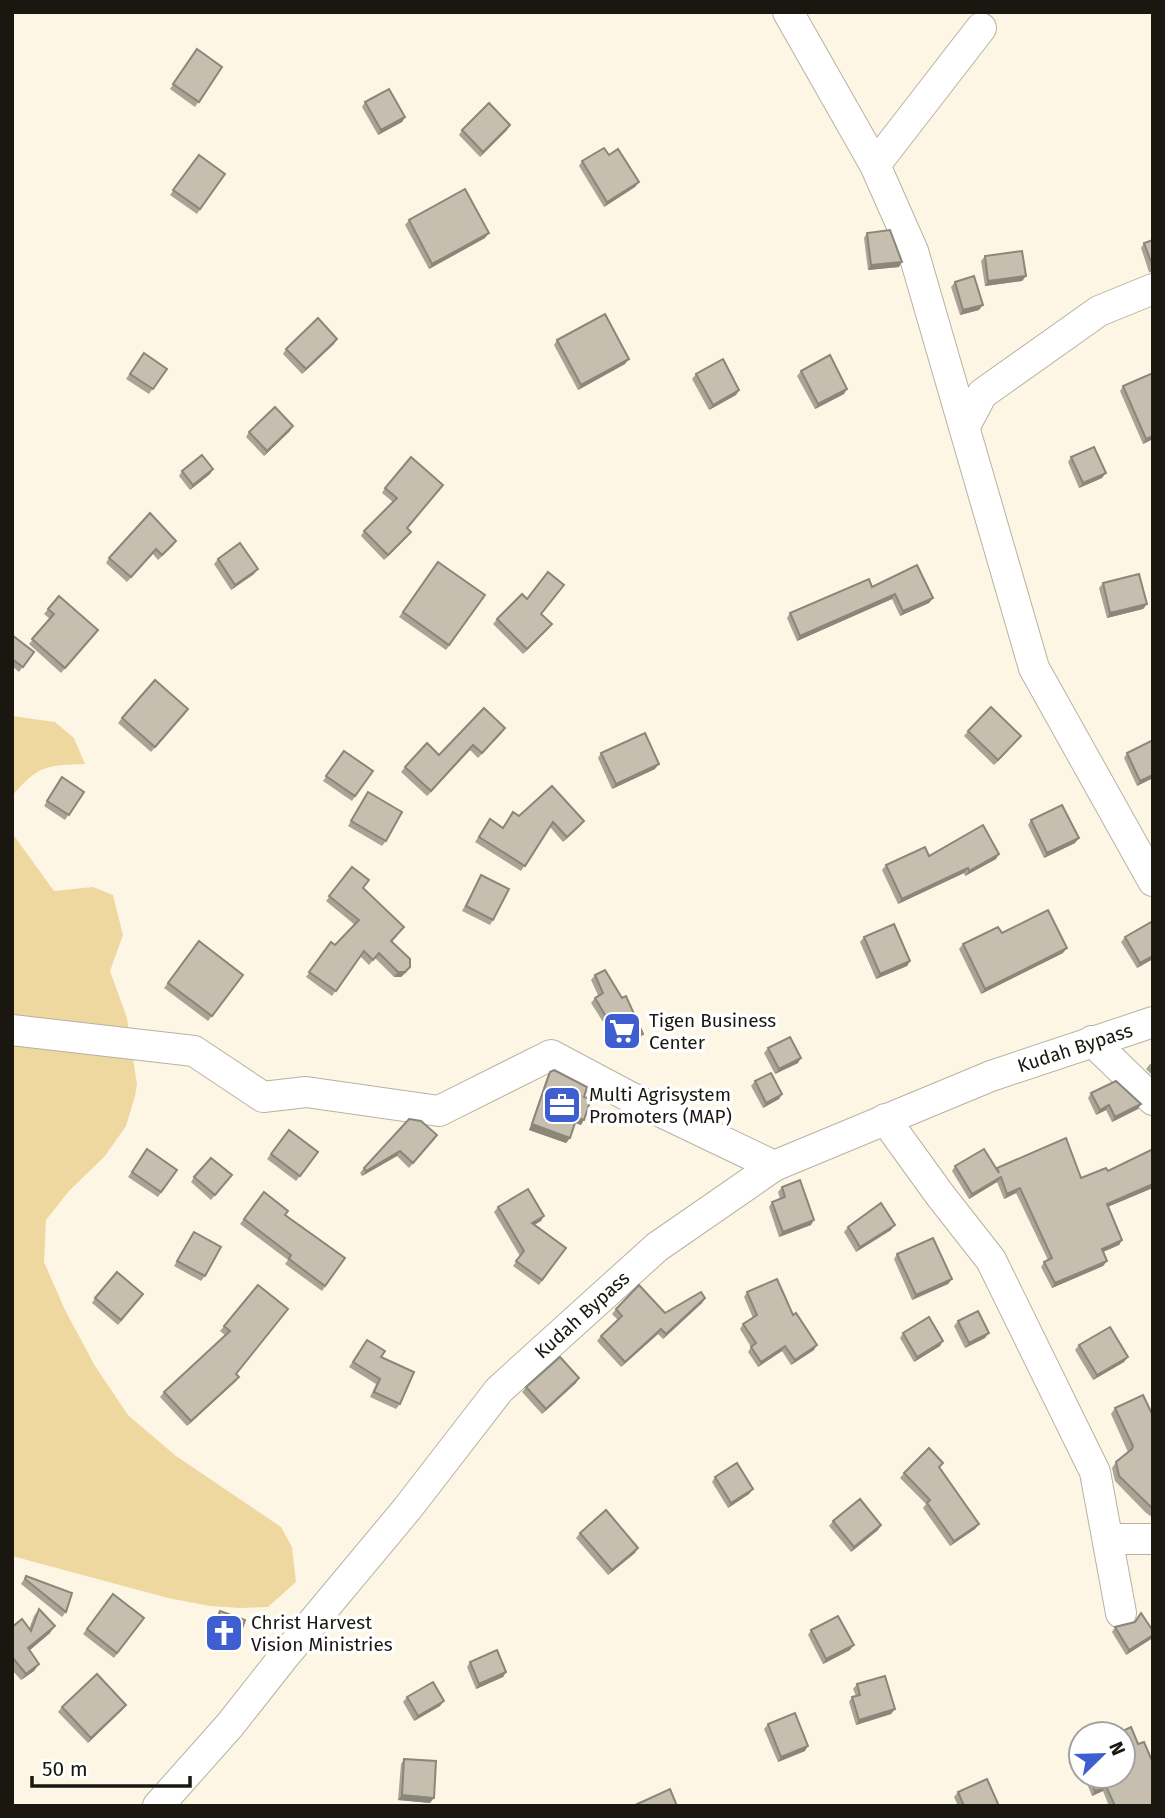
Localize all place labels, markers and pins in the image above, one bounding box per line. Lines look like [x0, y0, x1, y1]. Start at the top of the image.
place label: Tigen Business Center [649, 1009, 776, 1054]
supermarket icon: Tigen Business Center [601, 1010, 643, 1052]
place label: Multi Agrisystem Promoters (MAP) [589, 1083, 732, 1128]
office icon: Multi Agrisystem Promoters (MAP) [541, 1084, 583, 1126]
place label: Christ Harvest Vision Ministries [251, 1611, 393, 1656]
church icon: Christ Harvest Vision Ministries [203, 1612, 245, 1654]

